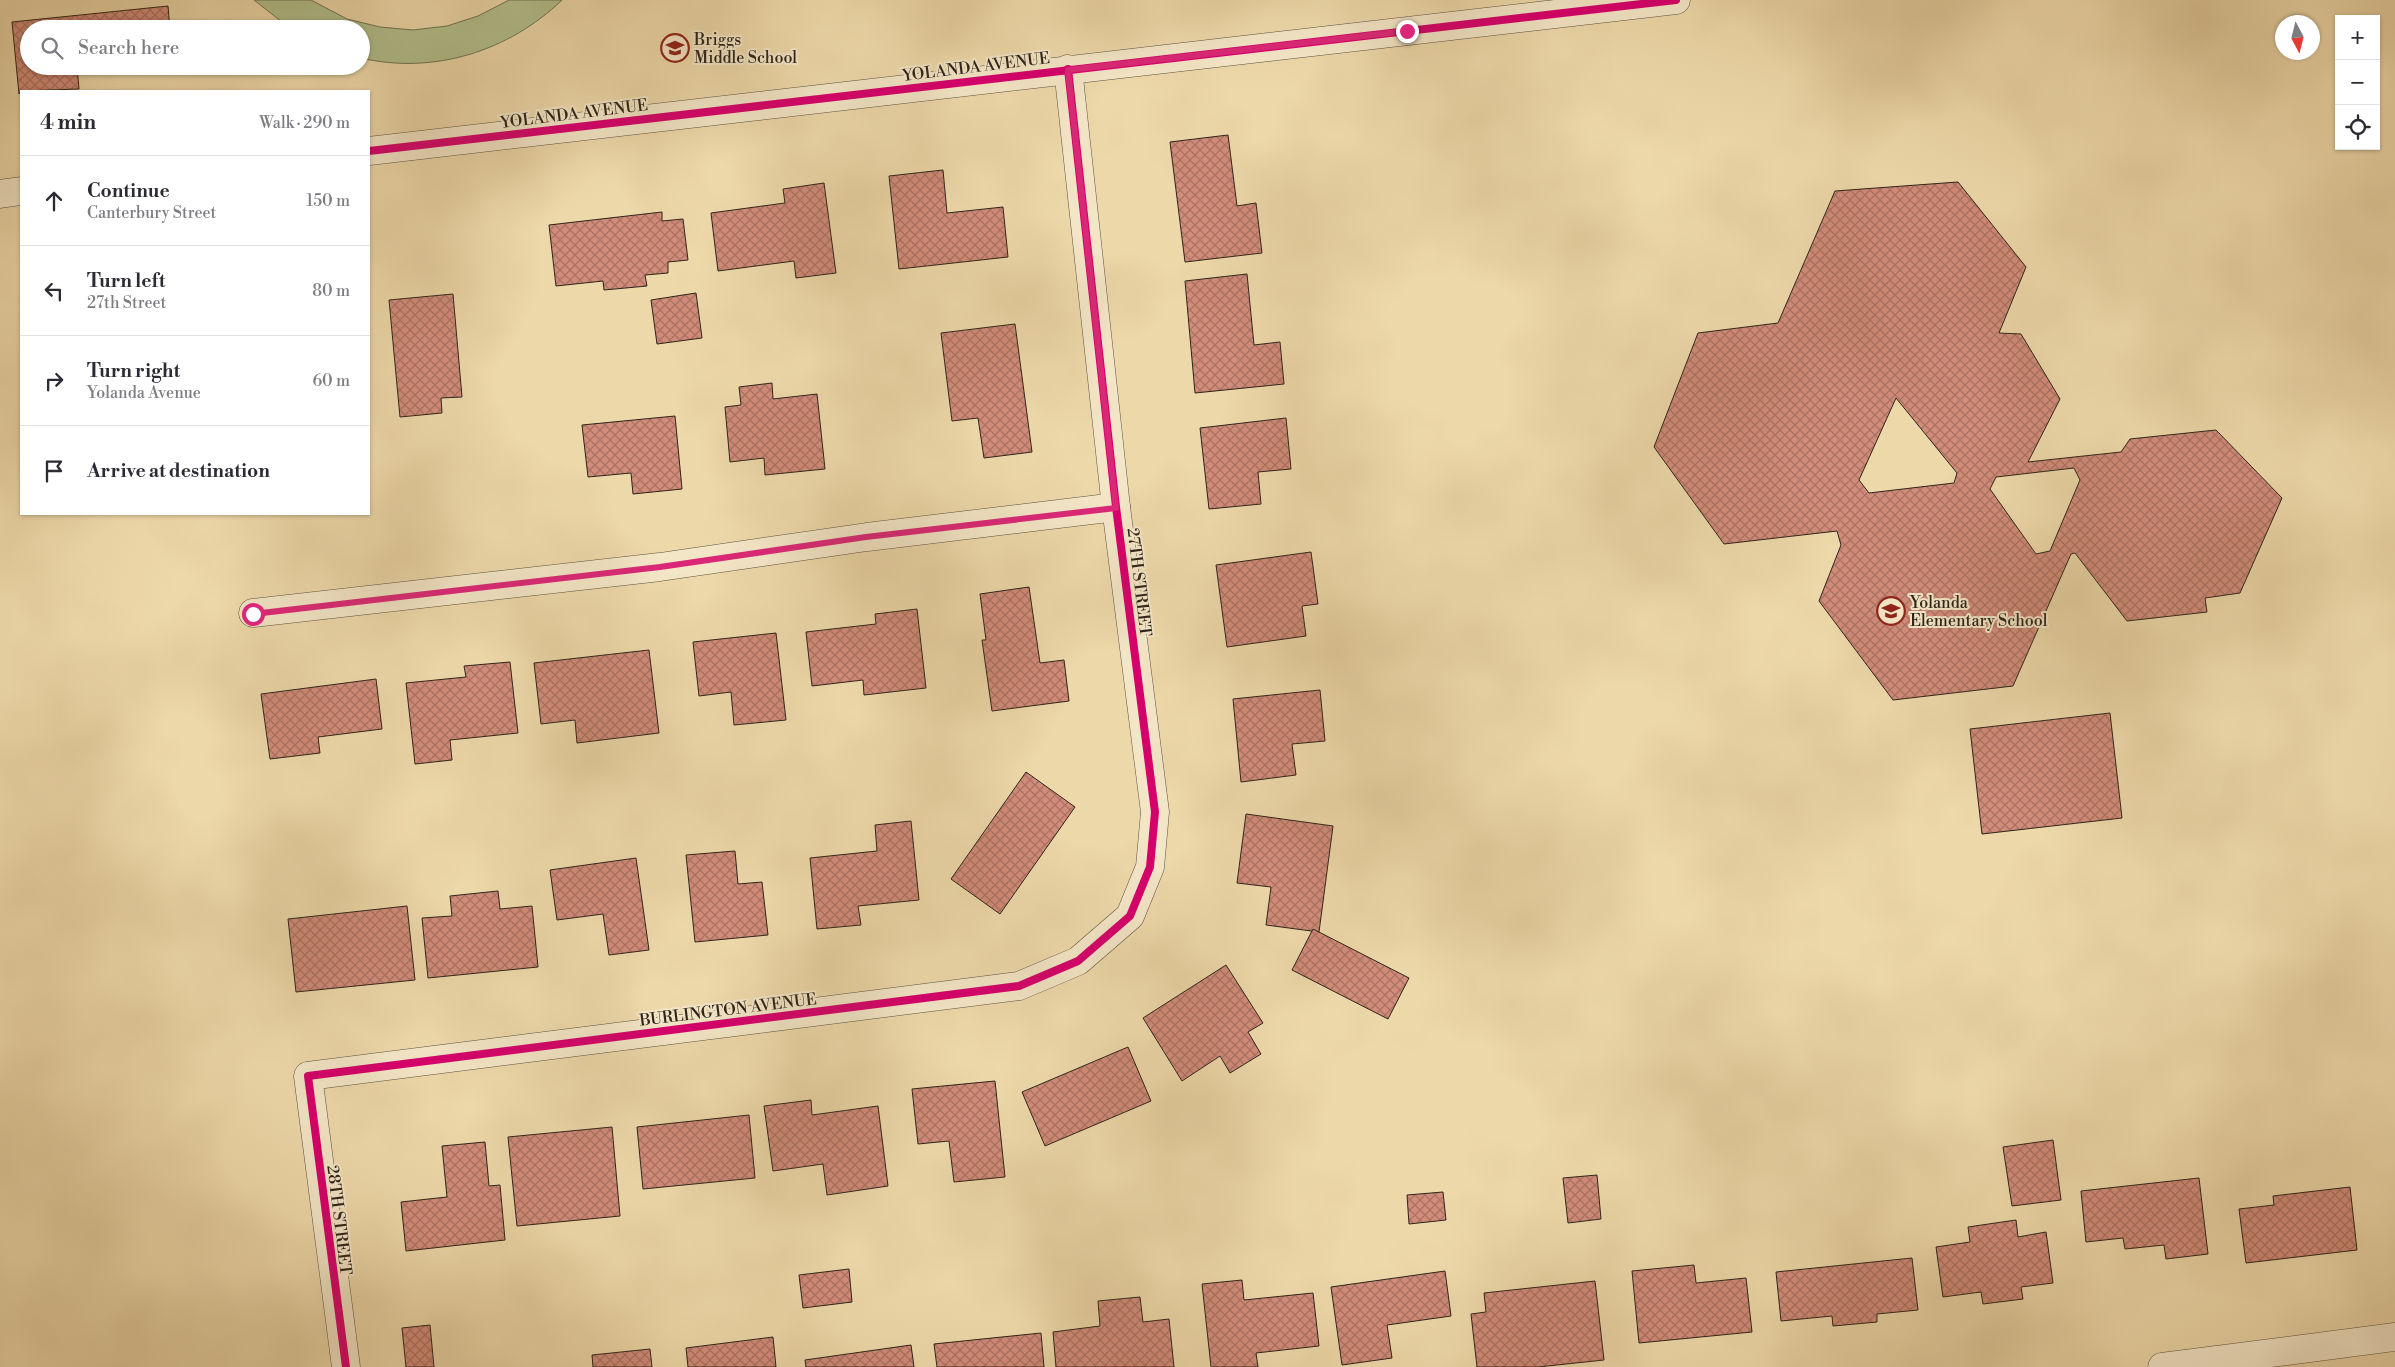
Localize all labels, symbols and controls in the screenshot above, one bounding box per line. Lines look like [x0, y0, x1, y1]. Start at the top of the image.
north arrow [2275, 15, 2320, 60]
map controls [2335, 15, 2380, 150]
button: + [2335, 15, 2380, 60]
search box [20, 20, 370, 75]
route end [1396, 20, 1419, 43]
place label: Briggs Middle School [693, 30, 797, 68]
school or university icon: Briggs Middle School [660, 33, 690, 63]
icon: search [38, 34, 66, 62]
text: Search here [78, 36, 179, 60]
street label: YOLANDA AVENUE [900, 48, 1051, 86]
button: − [2335, 60, 2380, 105]
street label: YOLANDA AVENUE [498, 95, 649, 133]
button: locate [2335, 105, 2380, 150]
text: 4 min [40, 110, 96, 136]
text: Walk · 290 m [259, 113, 350, 133]
text: Continue [87, 179, 170, 203]
icon: ahead [40, 187, 68, 215]
text: 150 m [306, 191, 350, 211]
text: Canterbury Street [87, 203, 216, 223]
text: Turn left [87, 269, 166, 293]
icon: left [40, 277, 68, 305]
text: 80 m [312, 281, 350, 301]
text: 27th Street [87, 293, 166, 313]
text: Turn right [87, 359, 180, 383]
icon: right [40, 367, 68, 395]
text: 60 m [312, 371, 350, 391]
text: Yolanda Avenue [87, 383, 201, 403]
icon: arrive [40, 457, 68, 485]
text: Arrive at destination [87, 459, 270, 483]
street label: 27TH STREET [1122, 527, 1156, 637]
place label: Yolanda Elementary School [1909, 593, 2048, 631]
school or university icon: Yolanda Elementary School [1876, 596, 1906, 626]
route start [242, 603, 265, 626]
street label: BURLINGTON AVENUE [637, 989, 818, 1031]
street label: 28TH STREET [322, 1164, 356, 1276]

